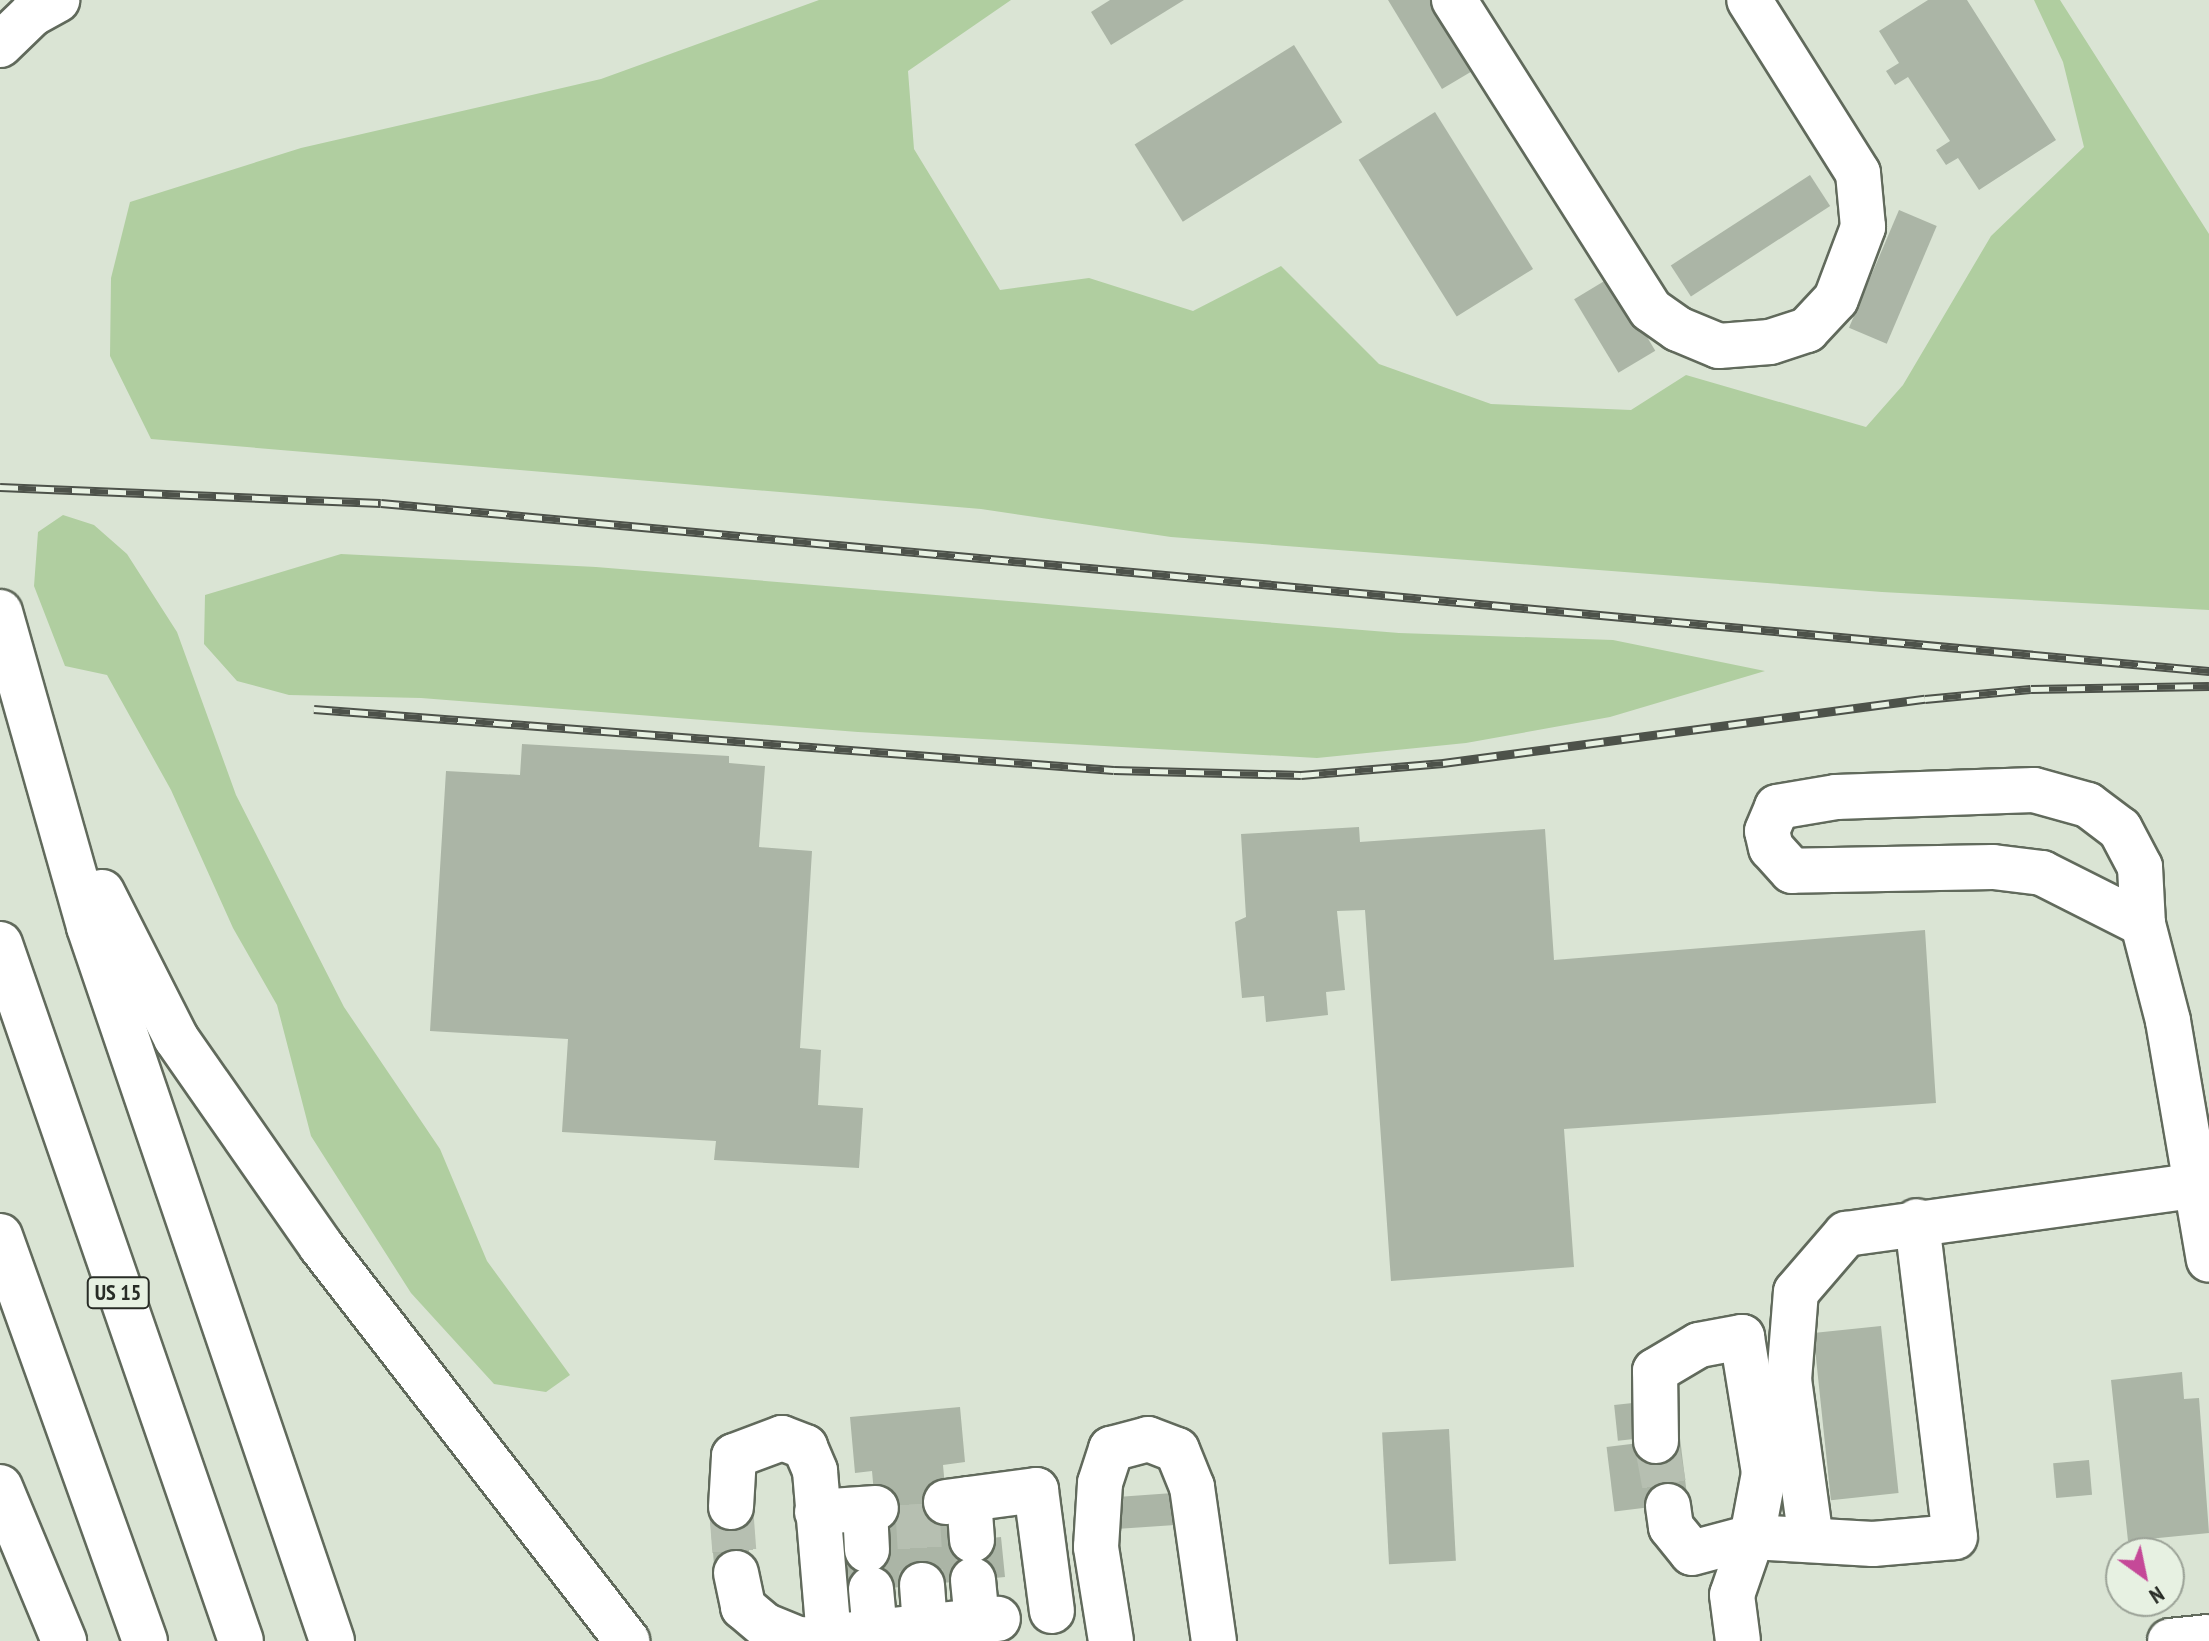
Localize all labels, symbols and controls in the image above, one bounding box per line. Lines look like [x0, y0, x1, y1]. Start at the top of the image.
road number: US 15 [86, 1275, 150, 1311]
north arrow [2105, 1537, 2185, 1617]
text: N [2144, 1580, 2170, 1610]

